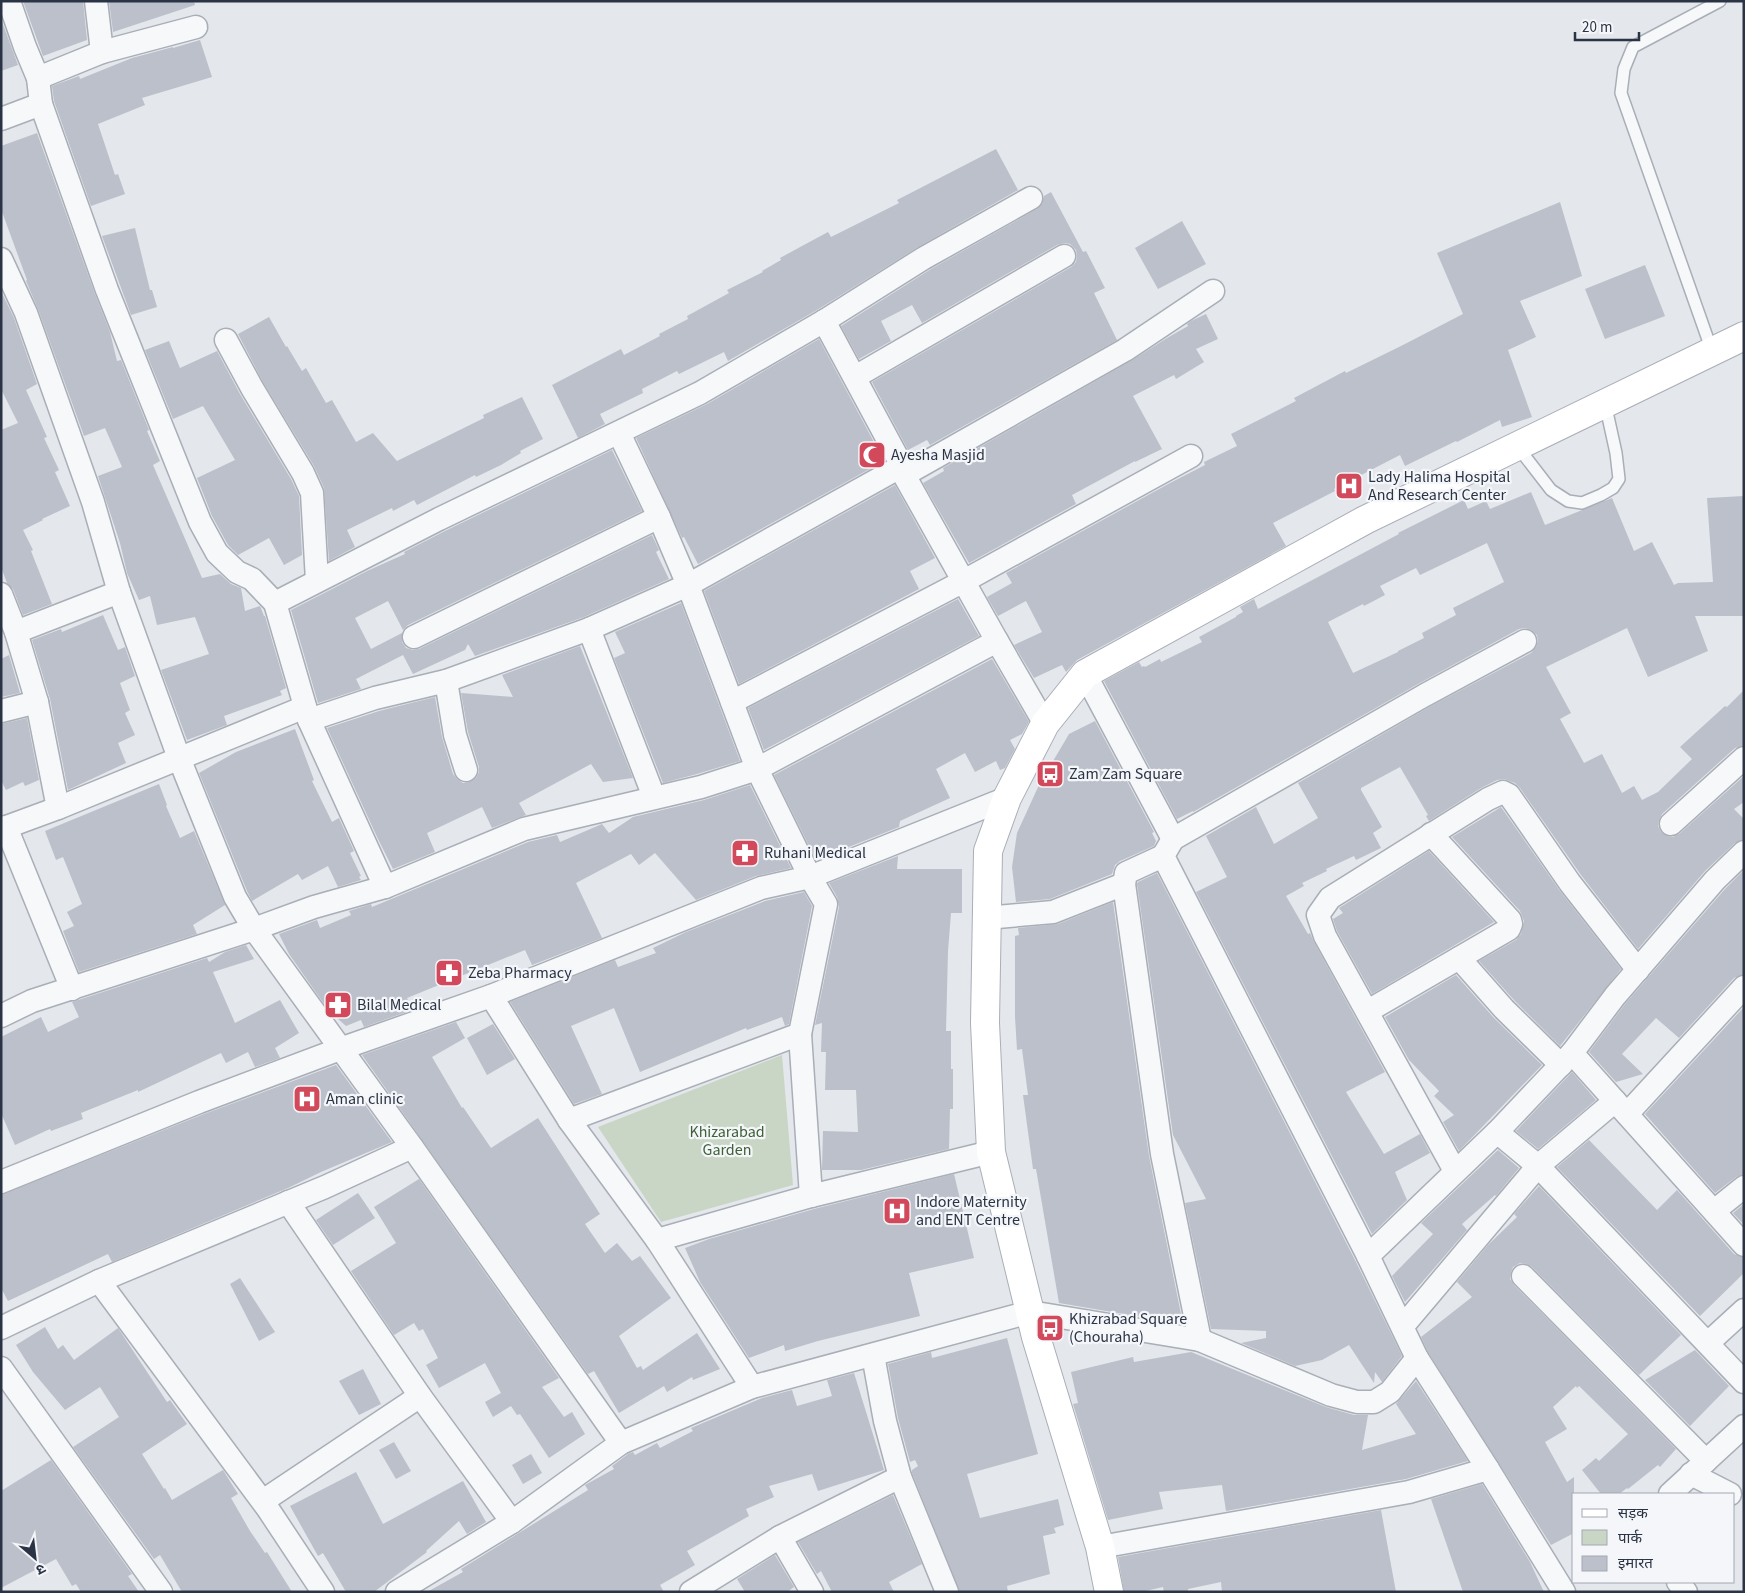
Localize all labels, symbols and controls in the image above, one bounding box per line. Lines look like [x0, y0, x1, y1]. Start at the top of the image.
scale bar [1575, 10, 1639, 42]
text: 20 m [1582, 17, 1612, 38]
mosque icon: Ayesha Masjid [857, 440, 887, 470]
place label: Ayesha Masjid [891, 444, 985, 466]
place label: Lady Halima Hospital And Research Center [1368, 466, 1510, 506]
hospital icon: Lady Halima Hospital And Research Center [1334, 471, 1364, 501]
bus stop icon: Zam Zam Square [1035, 759, 1065, 789]
place label: Zam Zam Square [1069, 763, 1182, 785]
pharmacy icon: Ruhani Medical [730, 838, 760, 868]
place label: Ruhani Medical [764, 842, 866, 864]
pharmacy icon: Zeba Pharmacy [434, 958, 464, 988]
place label: Zeba Pharmacy [468, 962, 572, 984]
pharmacy icon: Bilal Medical [323, 990, 353, 1020]
place label: Bilal Medical [357, 994, 441, 1016]
hospital icon: Aman clinic [292, 1084, 322, 1114]
place label: Aman clinic [326, 1088, 403, 1110]
park label: Khizarabad Garden [689, 1121, 765, 1161]
place label: Indore Maternity and ENT Centre [916, 1191, 1027, 1231]
hospital icon: Indore Maternity and ENT Centre [882, 1196, 912, 1226]
place label: Khizrabad Square (Chouraha) [1069, 1308, 1187, 1348]
bus stop icon: Khizrabad Square (Chouraha) [1035, 1313, 1065, 1343]
legend [1572, 1493, 1735, 1583]
text: सड़क [1618, 1503, 1648, 1524]
text: पार्क [1618, 1528, 1642, 1549]
north arrow [10, 1533, 60, 1583]
text: इमारत [1618, 1553, 1653, 1574]
text: उ [32, 1558, 49, 1580]

